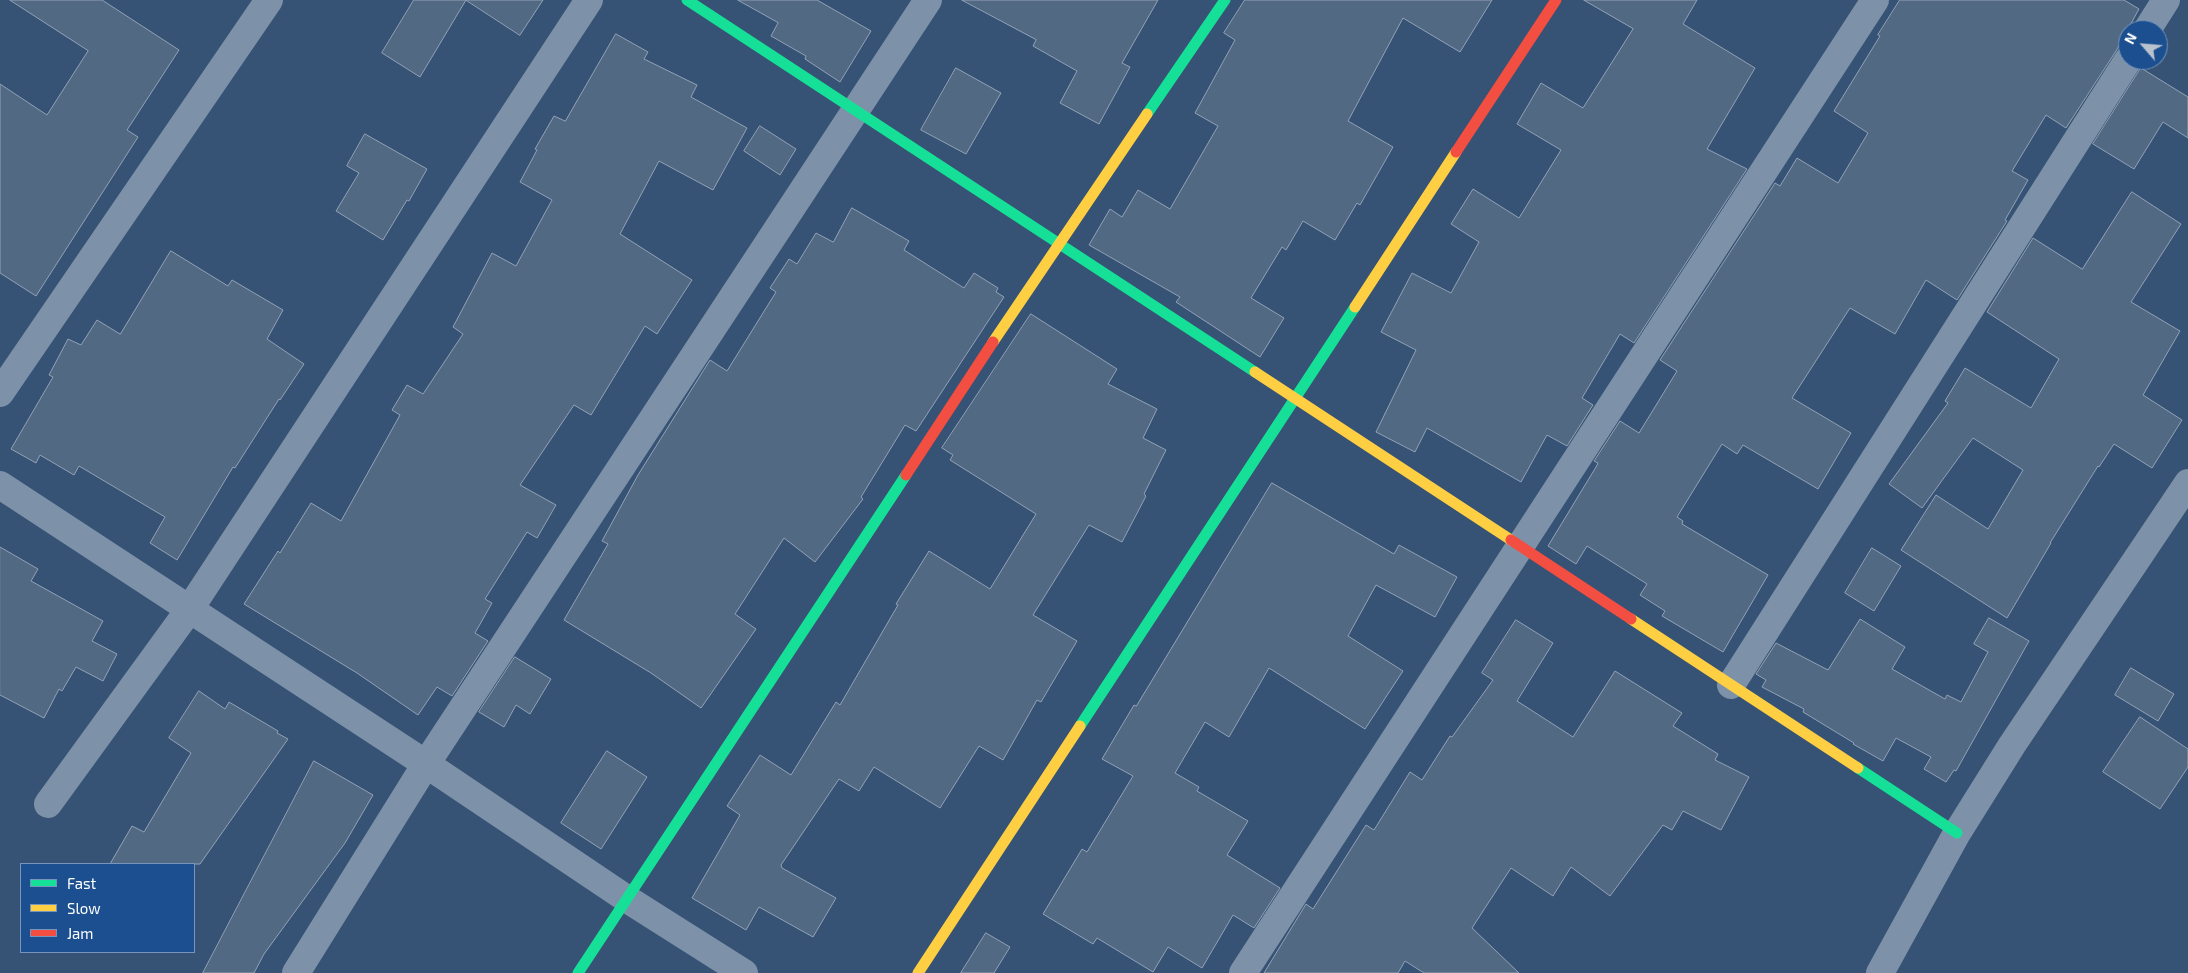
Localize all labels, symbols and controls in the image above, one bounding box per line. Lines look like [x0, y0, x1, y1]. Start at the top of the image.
north arrow [2118, 20, 2168, 70]
text: N [2120, 30, 2140, 47]
legend [20, 863, 195, 953]
text: Fast [67, 874, 96, 892]
text: Slow [67, 899, 101, 917]
text: Jam [67, 924, 93, 942]

